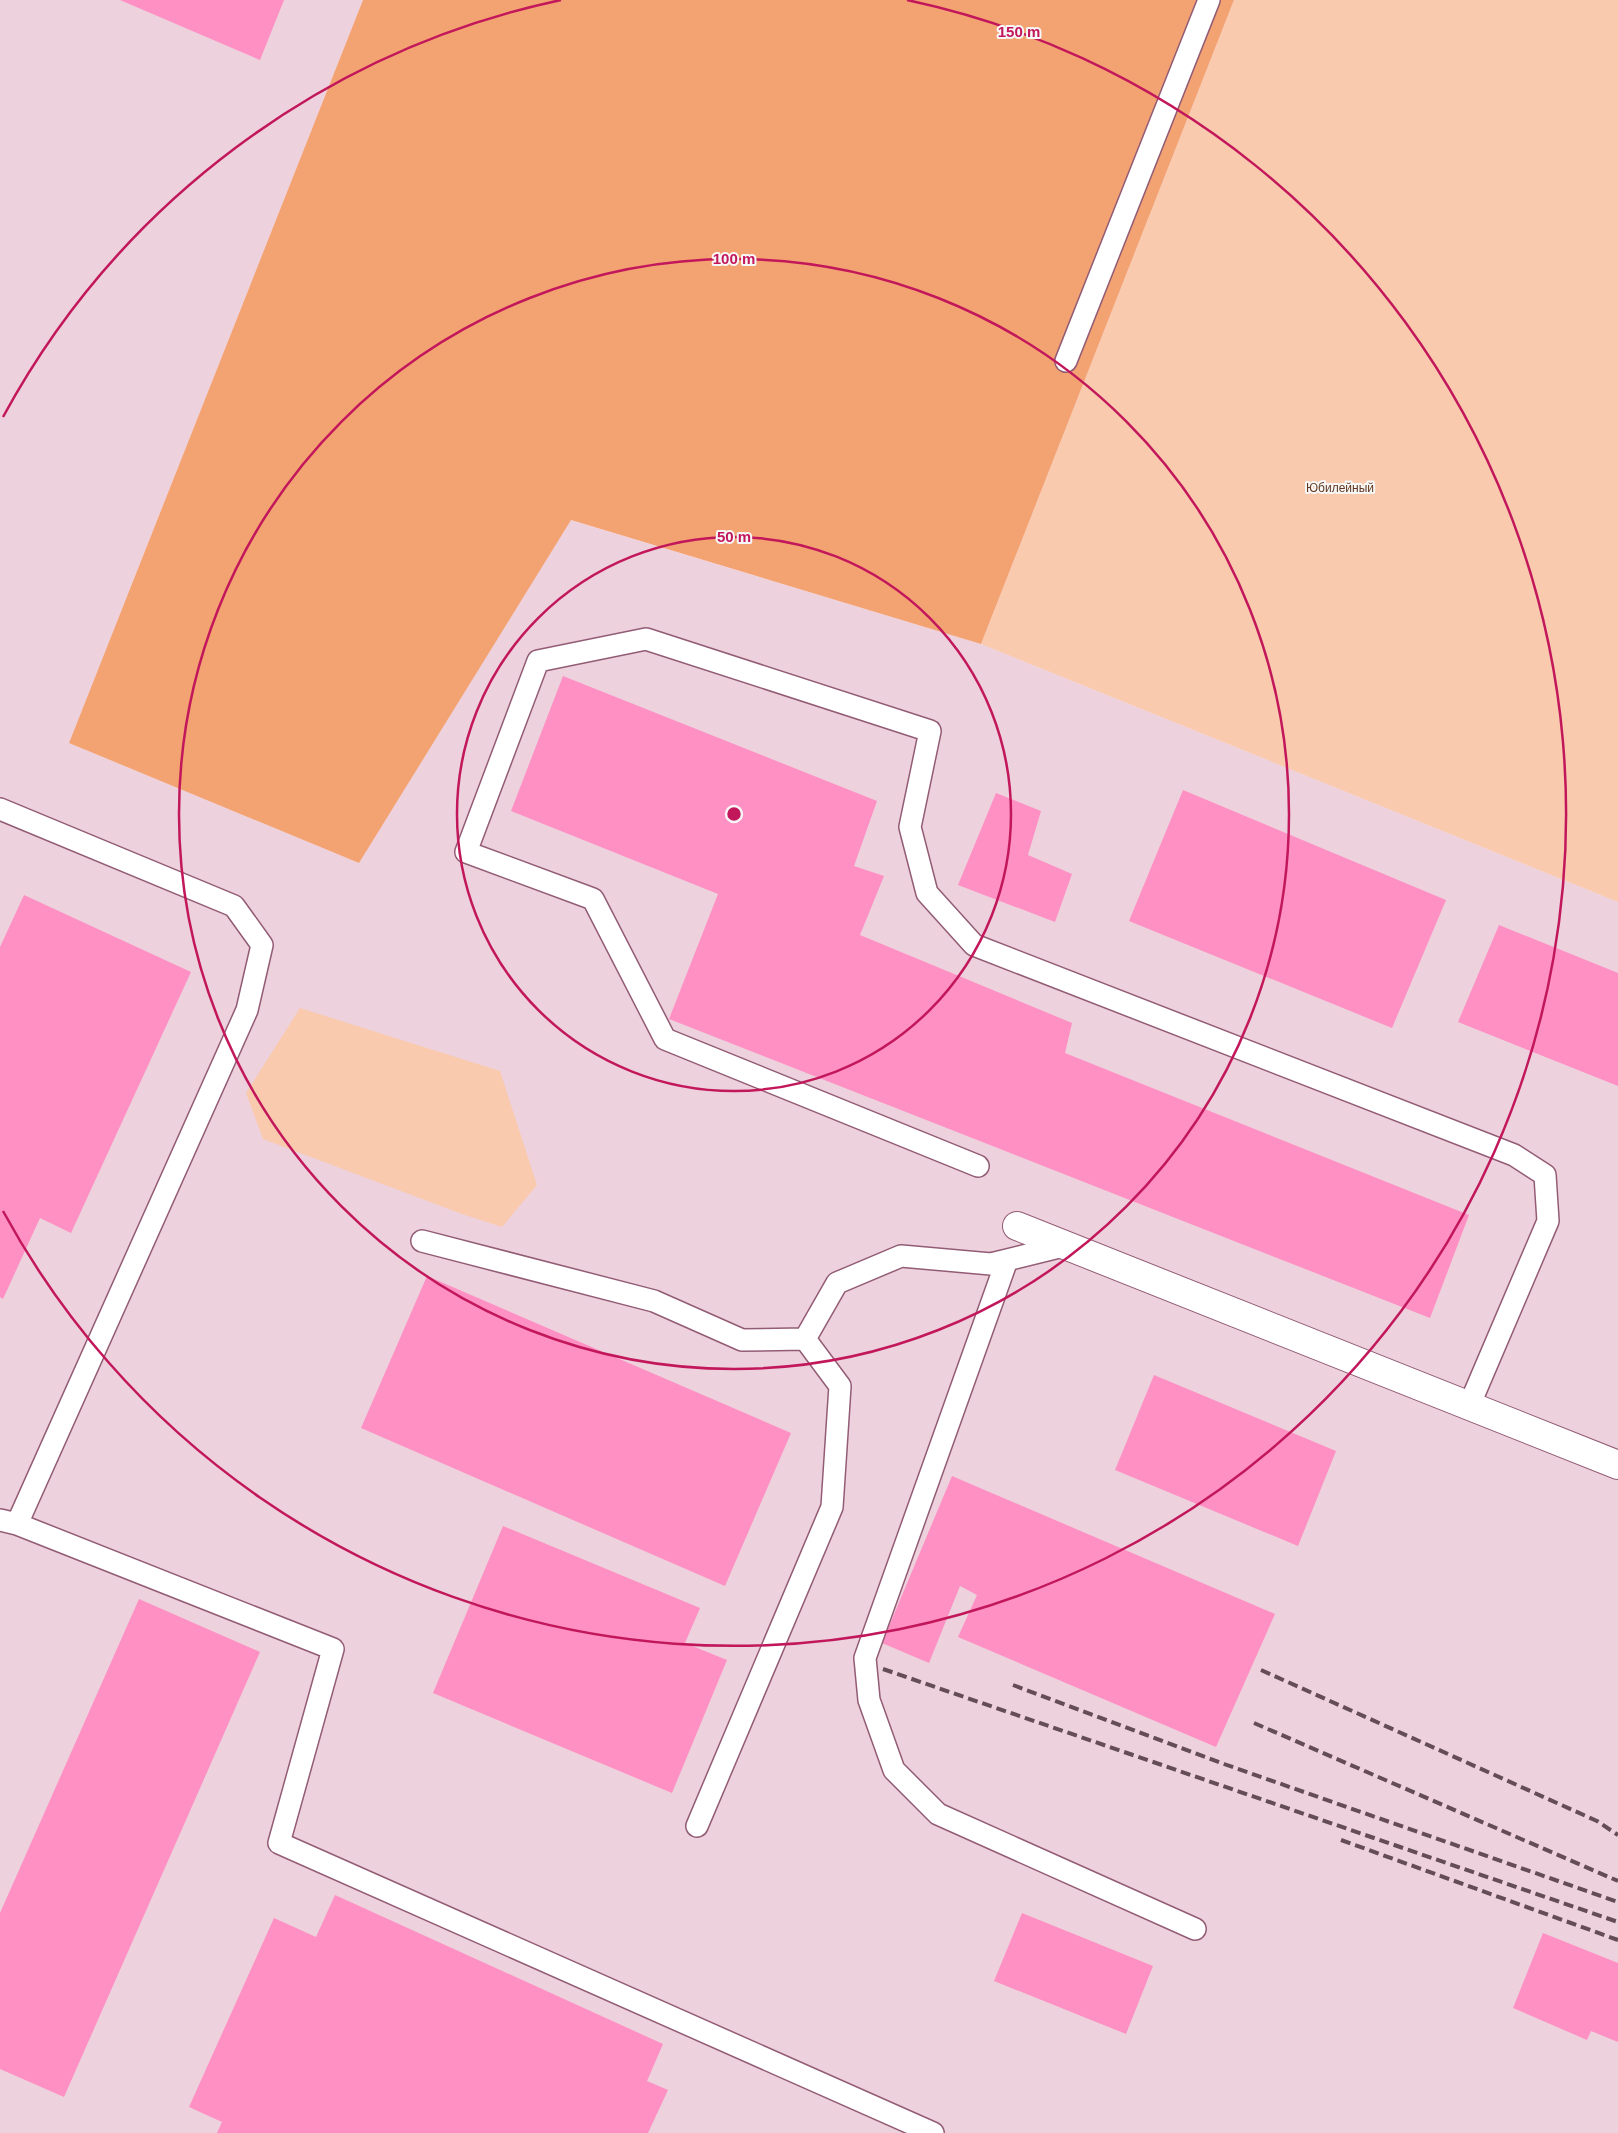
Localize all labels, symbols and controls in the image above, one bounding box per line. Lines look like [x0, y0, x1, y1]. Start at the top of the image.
text: 150 m [998, 23, 1040, 40]
text: 100 m [713, 250, 755, 267]
park label: Юбилейный [1306, 481, 1374, 495]
text: 50 m [717, 528, 751, 545]
centre of rings [725, 805, 743, 823]

